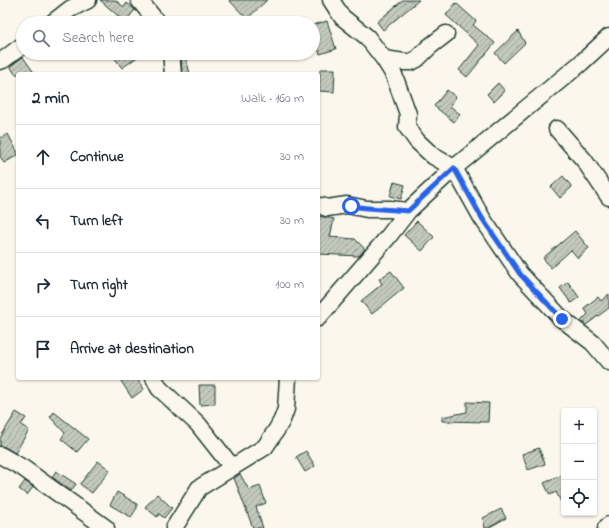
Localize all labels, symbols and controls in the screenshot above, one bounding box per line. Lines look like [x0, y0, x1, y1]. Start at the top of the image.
search box [16, 16, 320, 60]
icon: search [30, 27, 52, 49]
text: Search here [62, 27, 134, 49]
text: 2 min [32, 86, 69, 111]
text: Walk · 160 m [241, 89, 304, 108]
icon: ahead [32, 146, 54, 168]
text: Continue [70, 146, 124, 168]
text: 30 m [280, 147, 304, 166]
route start [342, 197, 360, 215]
icon: left [32, 210, 54, 232]
text: Turn left [70, 210, 123, 232]
text: 30 m [280, 211, 304, 230]
icon: right [32, 274, 54, 296]
text: Turn right [70, 274, 128, 296]
text: 100 m [275, 275, 304, 294]
route end [553, 310, 571, 328]
icon: arrive [32, 338, 54, 360]
text: Arrive at destination [70, 338, 194, 360]
map controls [561, 408, 597, 516]
button: + [561, 408, 597, 444]
button: − [561, 444, 597, 480]
button: locate [561, 480, 597, 516]

